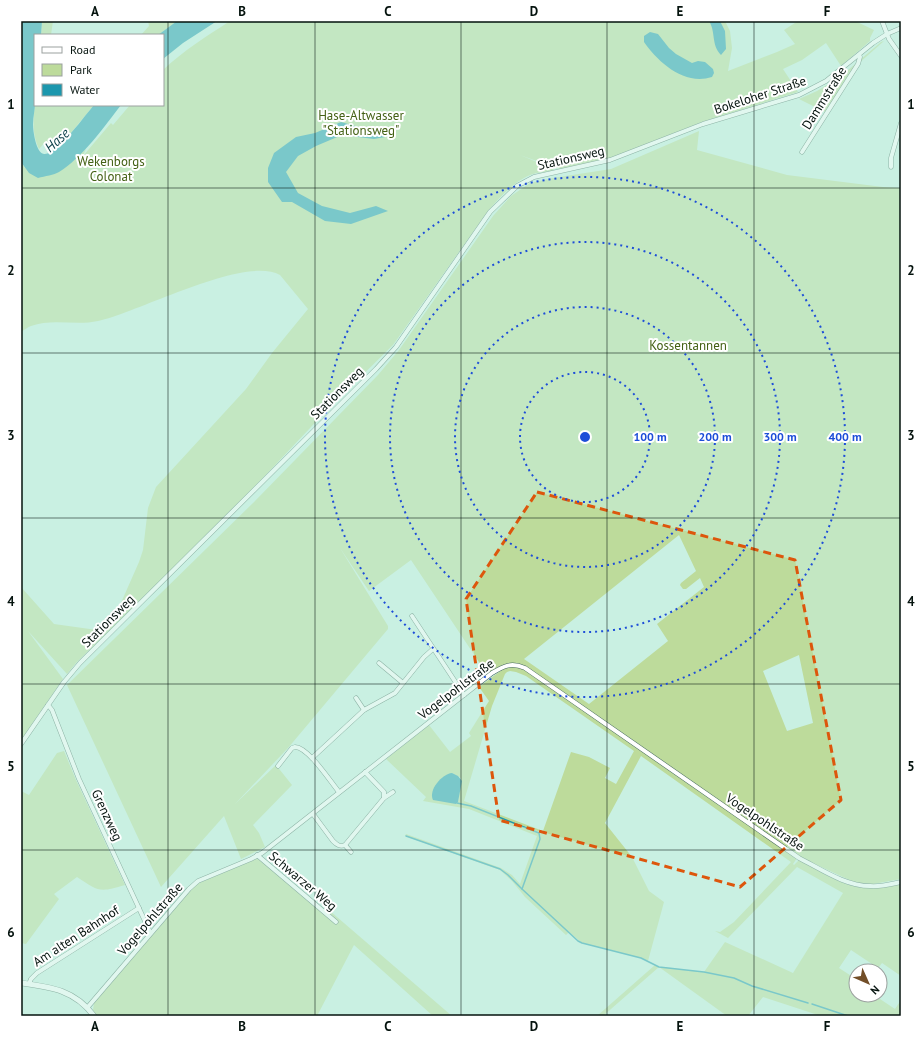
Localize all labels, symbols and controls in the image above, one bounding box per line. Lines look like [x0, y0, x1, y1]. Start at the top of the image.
text: A [91, 3, 99, 20]
text: B [238, 3, 246, 20]
text: C [384, 3, 392, 20]
text: D [530, 3, 538, 20]
text: E [677, 3, 684, 20]
text: F [824, 3, 831, 20]
legend [34, 34, 164, 106]
text: Road [70, 42, 95, 57]
text: Park [70, 62, 92, 77]
street label: Dammstraße [798, 63, 850, 133]
street label: Bokeloher Straße [712, 72, 808, 118]
text: Water [70, 82, 100, 97]
text: 1 [7, 96, 15, 113]
text: 1 [907, 96, 915, 113]
park label: Hase-Altwasser "Stationsweg" [318, 107, 404, 139]
water label: Hase [41, 124, 74, 156]
street label: Stationsweg [536, 142, 606, 174]
park label: Wekenborgs Colonat [77, 153, 145, 185]
text: 2 [7, 262, 15, 279]
text: 2 [907, 262, 915, 279]
park label: Kossentannen [649, 337, 727, 354]
street label: Stationsweg [307, 363, 367, 423]
text: 3 [7, 427, 15, 444]
text: 3 [907, 427, 915, 444]
text: 100 m [633, 429, 667, 444]
text: 200 m [698, 429, 732, 444]
text: 300 m [763, 429, 797, 444]
text: 400 m [828, 429, 862, 444]
centre of rings [578, 430, 592, 444]
street label: Stationsweg [78, 591, 138, 651]
text: 4 [7, 593, 15, 610]
text: 4 [907, 593, 915, 610]
street label: Vogelpohlstraße [414, 655, 497, 724]
text: 5 [7, 758, 15, 775]
text: 5 [907, 758, 915, 775]
street label: Grenzweg [88, 787, 126, 843]
street label: Vogelpohlstraße [722, 789, 807, 854]
street label: Schwarzer Weg [265, 848, 341, 914]
street label: Vogelpohlstraße [113, 879, 186, 960]
street label: Am alten Bahnhof [30, 901, 123, 970]
text: 6 [7, 924, 15, 941]
text: 6 [907, 924, 915, 941]
north arrow [848, 963, 888, 1003]
text: N [868, 983, 883, 998]
text: A [91, 1018, 99, 1035]
text: B [238, 1018, 246, 1035]
text: C [384, 1018, 392, 1035]
text: D [530, 1018, 538, 1035]
text: E [677, 1018, 684, 1035]
text: F [824, 1018, 831, 1035]

